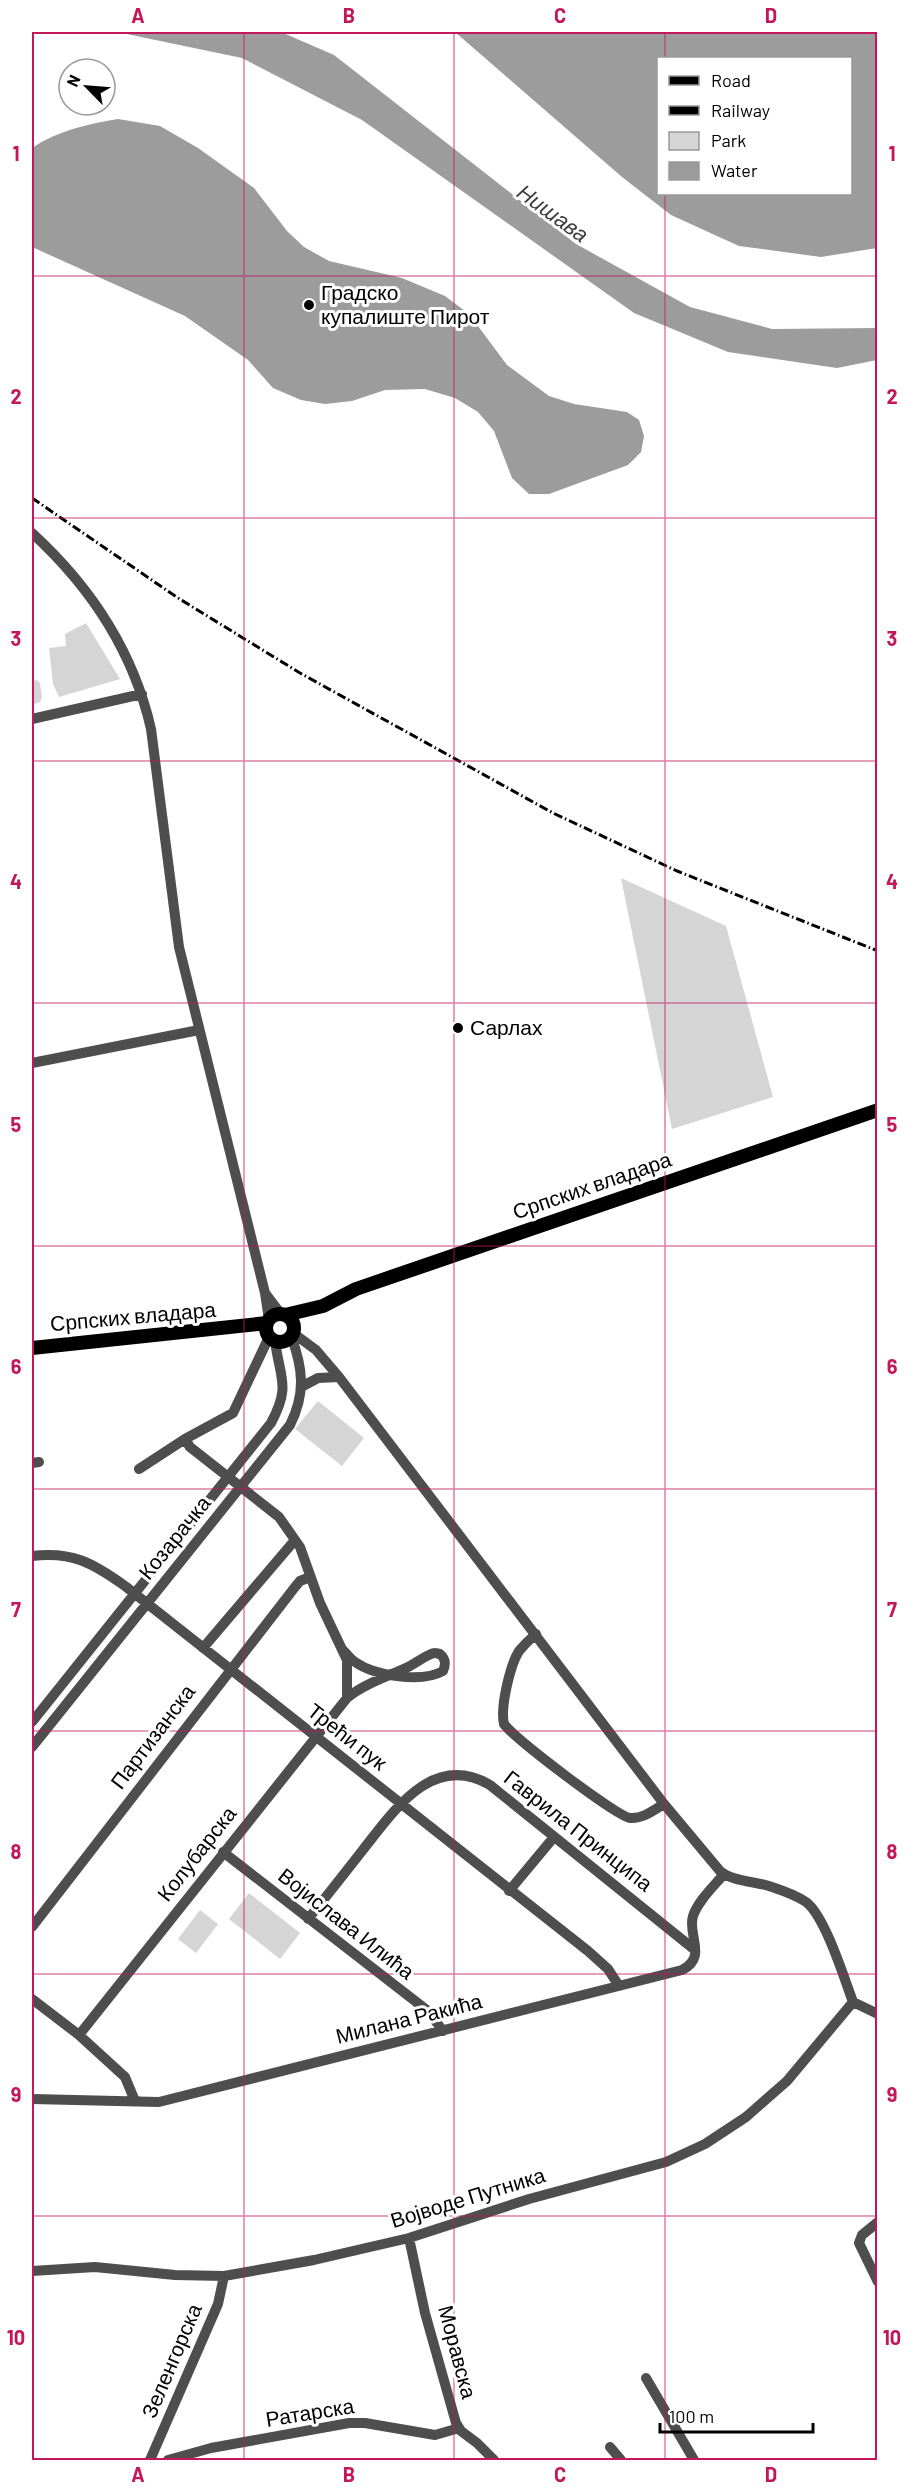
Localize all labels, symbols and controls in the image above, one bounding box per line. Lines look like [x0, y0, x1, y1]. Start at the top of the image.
text: A [131, 3, 145, 27]
text: B [343, 3, 355, 27]
text: C [554, 3, 566, 27]
text: D [765, 3, 777, 27]
north arrow [57, 57, 117, 117]
legend [657, 57, 852, 195]
text: Road [711, 69, 751, 91]
text: N [62, 72, 84, 89]
text: Railway [711, 99, 770, 121]
text: Park [711, 129, 746, 151]
text: 1 [12, 141, 20, 165]
text: 1 [888, 141, 896, 165]
text: Water [711, 159, 758, 181]
water label: Нишава [513, 178, 594, 247]
place label: Градско купалиште Пирот [321, 279, 490, 328]
marker: Градско купалиште Пирот [302, 298, 316, 312]
text: 2 [10, 384, 22, 408]
text: 2 [886, 384, 898, 408]
text: 3 [11, 626, 21, 650]
text: 3 [887, 626, 897, 650]
text: 4 [10, 869, 22, 893]
text: 4 [886, 869, 898, 893]
place label: Сарлах [470, 1014, 543, 1039]
marker: Сарлах [451, 1021, 465, 1035]
text: 5 [11, 1112, 22, 1136]
text: 5 [887, 1112, 898, 1136]
street label: Српских владара [509, 1146, 674, 1223]
street label: Српских владара [49, 1296, 217, 1335]
text: 6 [11, 1354, 22, 1378]
text: 6 [887, 1354, 898, 1378]
street label: Козарачка [133, 1490, 215, 1584]
text: 7 [11, 1597, 21, 1621]
text: 7 [887, 1597, 897, 1621]
street label: Партизанска [104, 1679, 199, 1793]
street label: Трећи пук [303, 1697, 393, 1775]
street label: Гаврила Принципа [500, 1764, 658, 1896]
street label: Колубарска [151, 1801, 241, 1905]
text: 8 [11, 1839, 22, 1863]
text: 8 [887, 1839, 898, 1863]
street label: Војислава Илића [274, 1862, 420, 1984]
street label: Милана Ракића [333, 1987, 485, 2048]
text: 9 [11, 2082, 21, 2106]
text: 9 [887, 2082, 897, 2106]
street label: Војводе Путника [387, 2161, 548, 2232]
street label: Зеленгорска [135, 2299, 206, 2421]
street label: Моравска [434, 2302, 483, 2401]
text: 10 [7, 2325, 25, 2349]
text: 10 [883, 2325, 901, 2349]
street label: Ратарска [264, 2392, 356, 2431]
scale bar [660, 2396, 813, 2434]
text: 100 m [669, 2405, 714, 2427]
text: A [131, 2462, 145, 2486]
text: B [343, 2462, 355, 2486]
text: C [554, 2462, 566, 2486]
text: D [765, 2462, 777, 2486]

